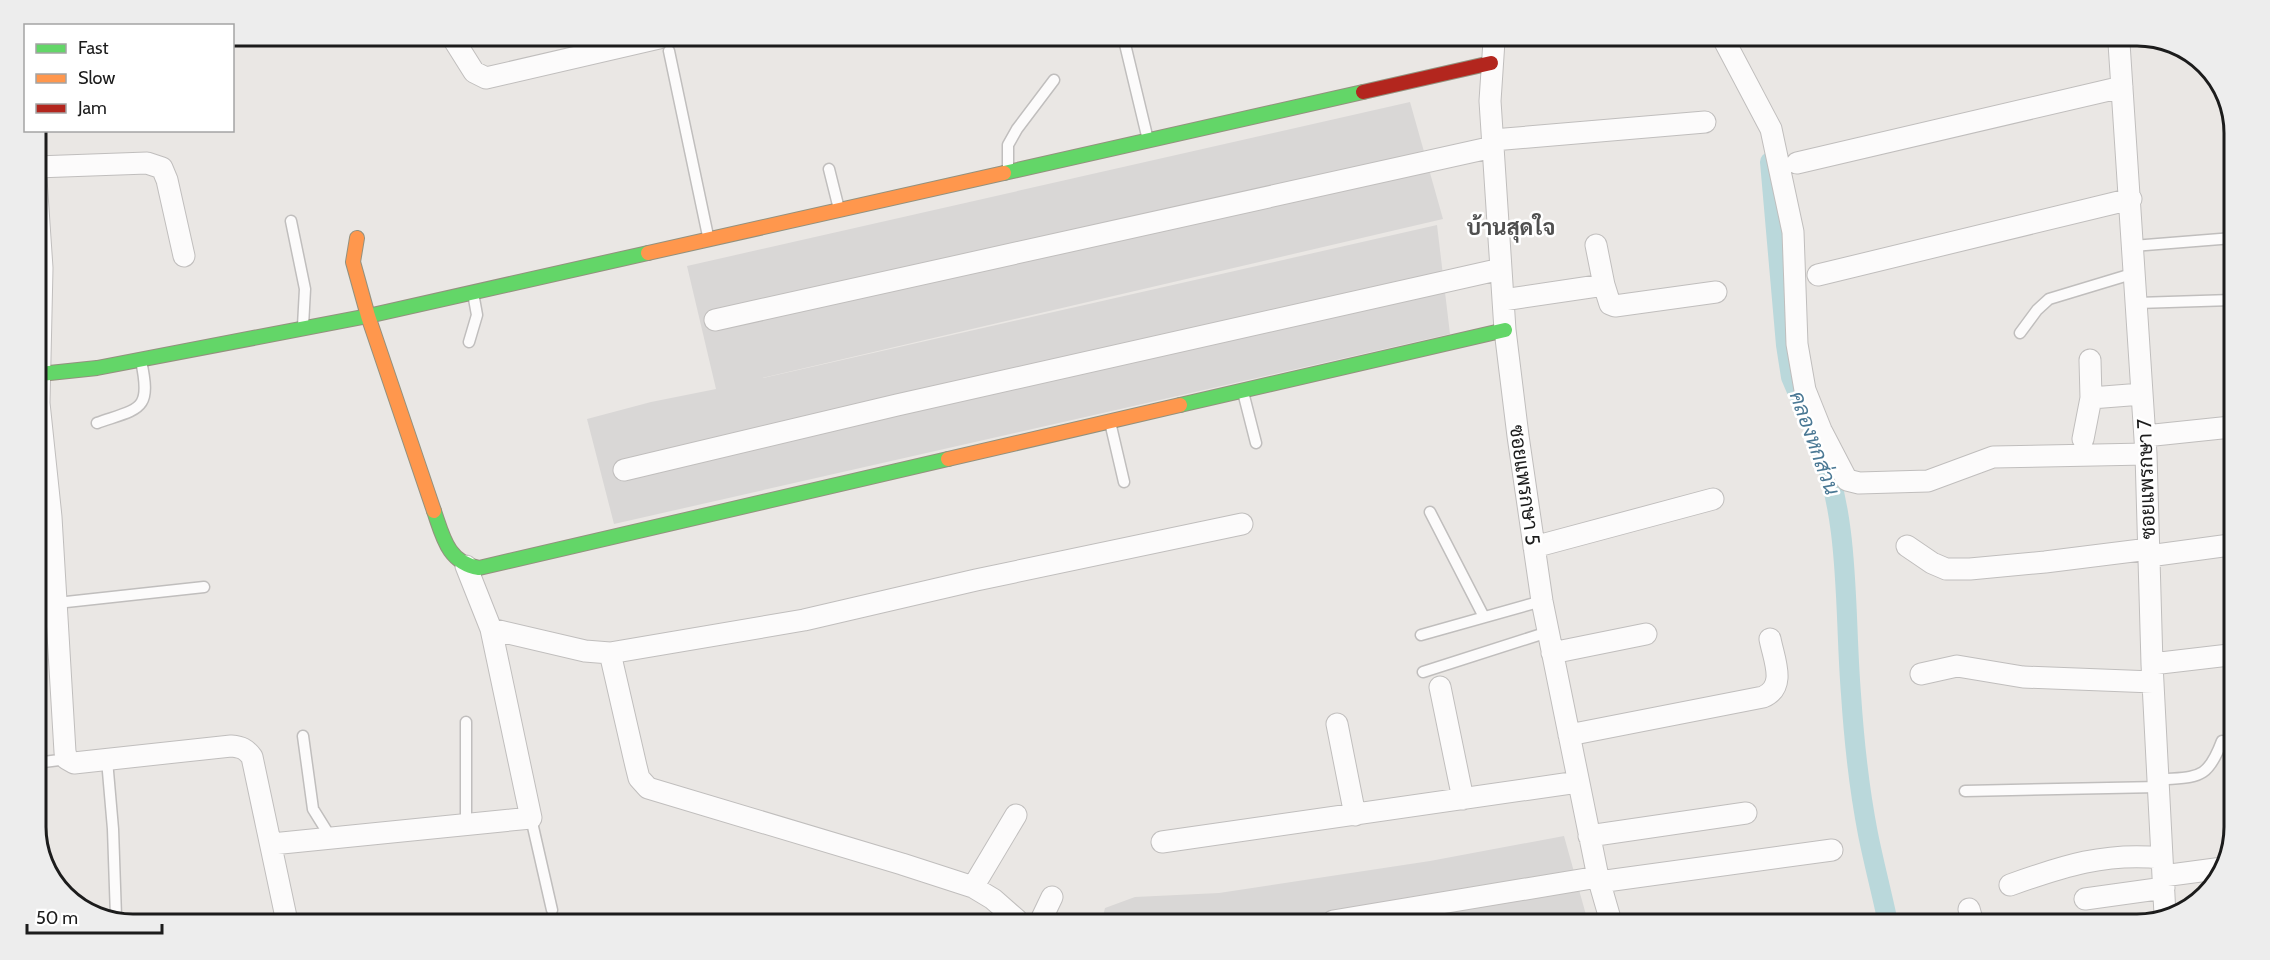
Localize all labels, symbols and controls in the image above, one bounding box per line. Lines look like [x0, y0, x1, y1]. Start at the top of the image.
legend [24, 24, 234, 132]
text: Fast [78, 37, 109, 59]
text: Slow [78, 67, 115, 89]
text: Jam [77, 97, 107, 119]
district label: บ้านสุดใจ [1467, 213, 1555, 243]
water label: คลองหกส่วน [1785, 388, 1846, 499]
street label: ซอยแพรกษา 7 [2132, 418, 2160, 540]
street label: ซอยแพรกษา 5 [1505, 423, 1545, 547]
scale bar [27, 897, 162, 935]
text: 50 m [36, 907, 78, 929]

